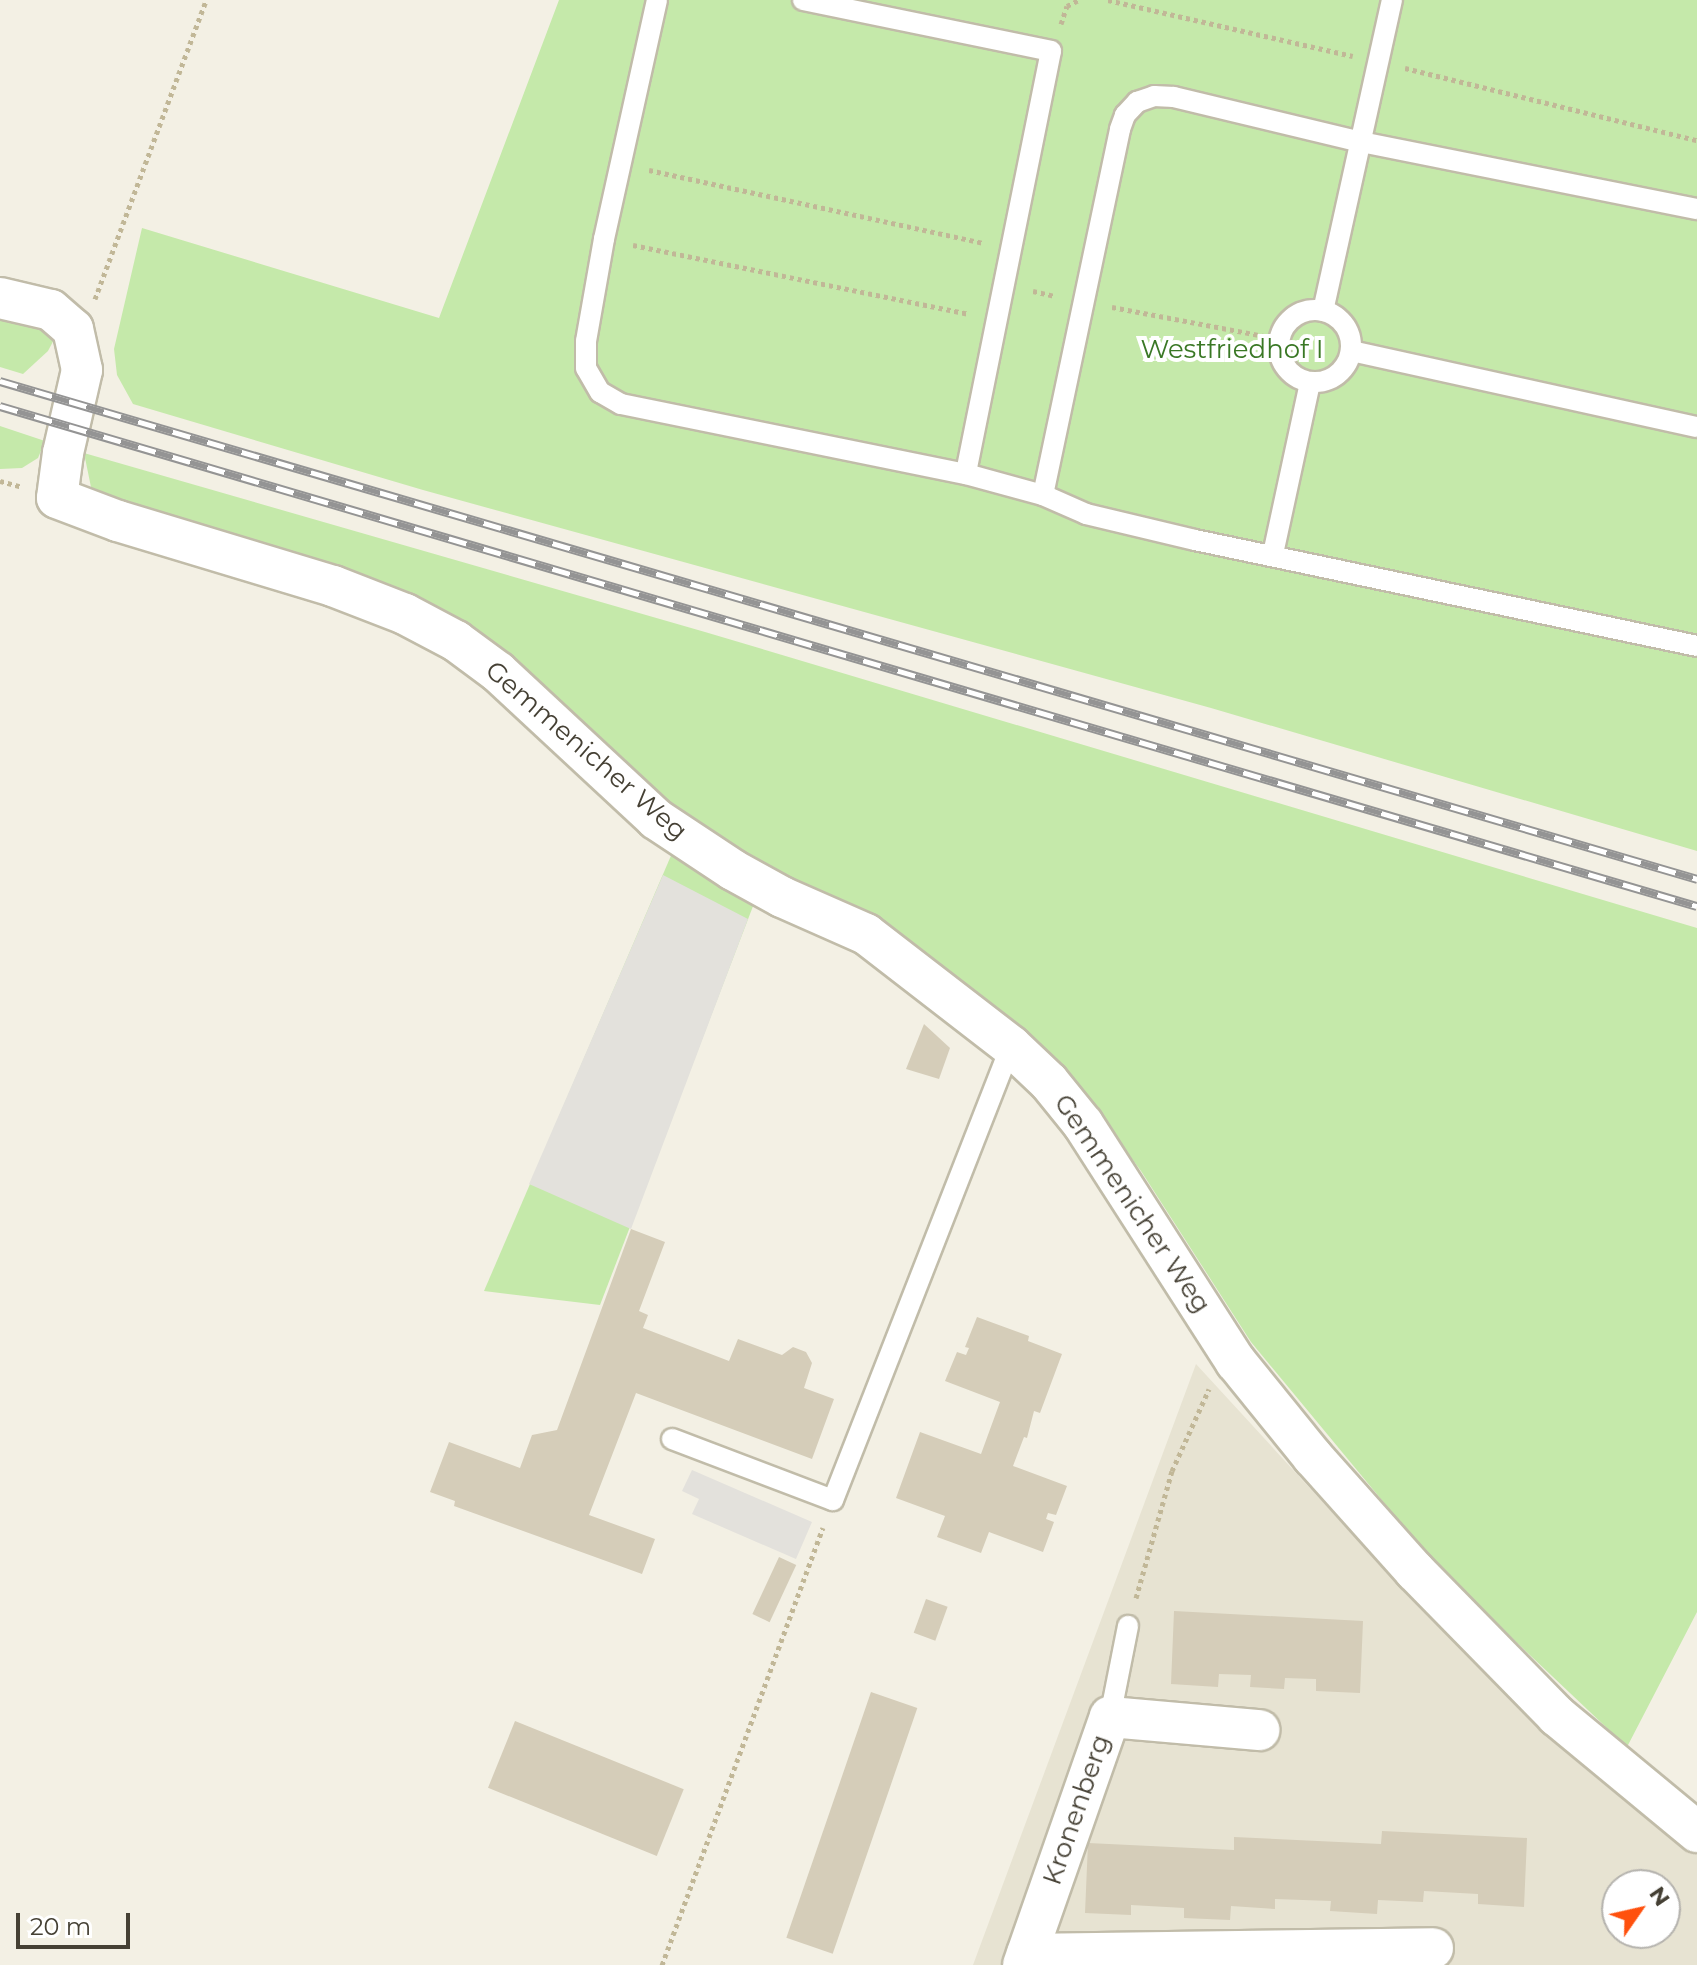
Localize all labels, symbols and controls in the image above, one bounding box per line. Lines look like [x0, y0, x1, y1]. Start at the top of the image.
park label: Westfriedhof I [1140, 334, 1324, 366]
street label: Gemmenicher Weg [479, 655, 693, 847]
street label: Gemmenicher Weg [1047, 1089, 1217, 1319]
street label: Kronenberg [1037, 1731, 1117, 1889]
north arrow [1601, 1869, 1681, 1949]
text: N [1643, 1881, 1676, 1911]
scale bar [20, 1897, 134, 1947]
text: 20 m [30, 1912, 91, 1941]

